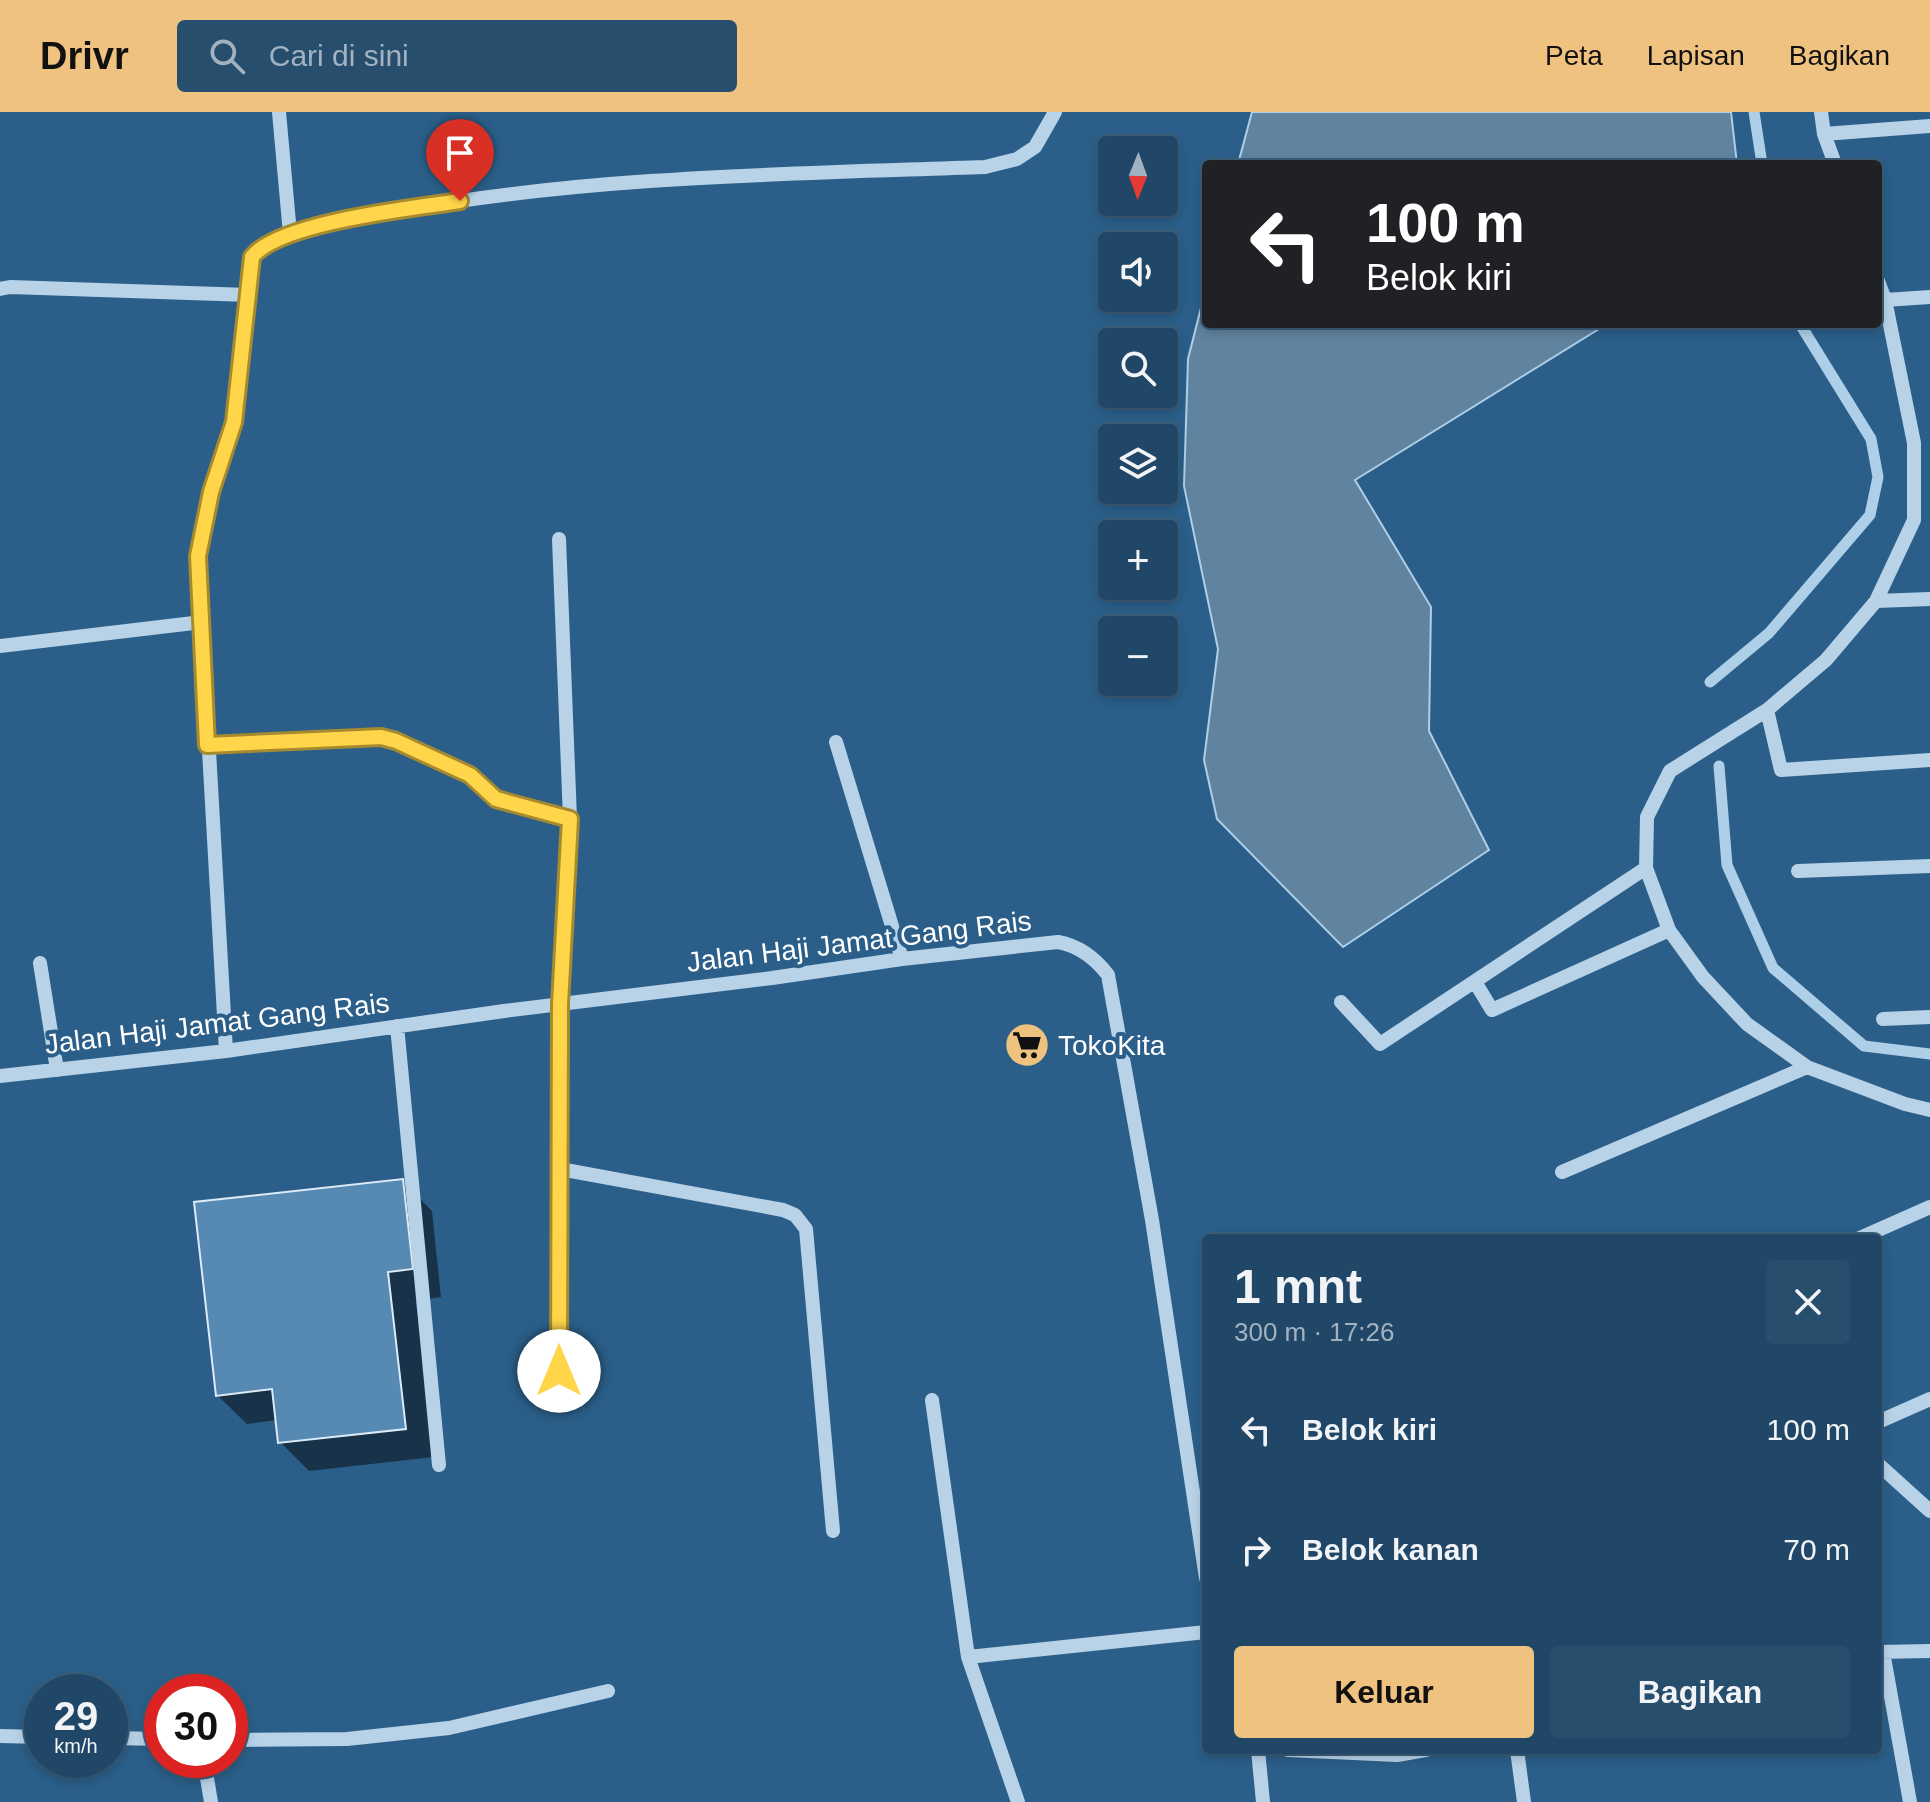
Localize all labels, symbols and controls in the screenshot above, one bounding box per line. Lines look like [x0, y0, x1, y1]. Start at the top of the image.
search box [177, 20, 737, 92]
icon: search [205, 34, 249, 78]
text: Drivr [40, 35, 129, 77]
text: Cari di sini [269, 39, 409, 72]
text: Peta [1545, 40, 1603, 71]
text: Lapisan [1647, 40, 1745, 71]
text: Bagikan [1789, 40, 1890, 71]
pin [426, 119, 494, 201]
icon: arrive [438, 131, 482, 175]
north arrow [1098, 136, 1178, 216]
map controls [1098, 136, 1178, 696]
text: 100 m [1366, 191, 1525, 254]
icon: left [1234, 192, 1338, 296]
button: sound [1098, 232, 1178, 312]
text: Belok kiri [1366, 257, 1512, 298]
button: search [1098, 328, 1178, 408]
button: layers [1098, 424, 1178, 504]
button: + [1098, 520, 1178, 600]
button: − [1098, 616, 1178, 696]
street label: Jalan Haji Jamat Gang Rais [685, 905, 1033, 978]
street label: Jalan Haji Jamat Gang Rais [43, 987, 391, 1060]
supermarket icon: TokoKita [1003, 1021, 1051, 1069]
place label: TokoKita [1058, 1030, 1166, 1061]
text: 1 mnt [1234, 1260, 1362, 1313]
button: close [1766, 1260, 1850, 1344]
text: 300 m · 17:26 [1234, 1317, 1394, 1347]
position arrow [517, 1329, 601, 1413]
icon: left [1234, 1408, 1278, 1452]
text: Belok kiri [1302, 1413, 1437, 1446]
text: 100 m [1767, 1413, 1850, 1446]
icon: right [1234, 1528, 1278, 1572]
text: Belok kanan [1302, 1533, 1479, 1566]
text: 70 m [1783, 1533, 1850, 1566]
button: Keluar [1234, 1646, 1534, 1738]
button: Bagikan [1550, 1646, 1850, 1738]
speed limit sign: 30 [144, 1674, 248, 1778]
text: 29 [54, 1694, 98, 1738]
text: km/h [54, 1735, 98, 1757]

